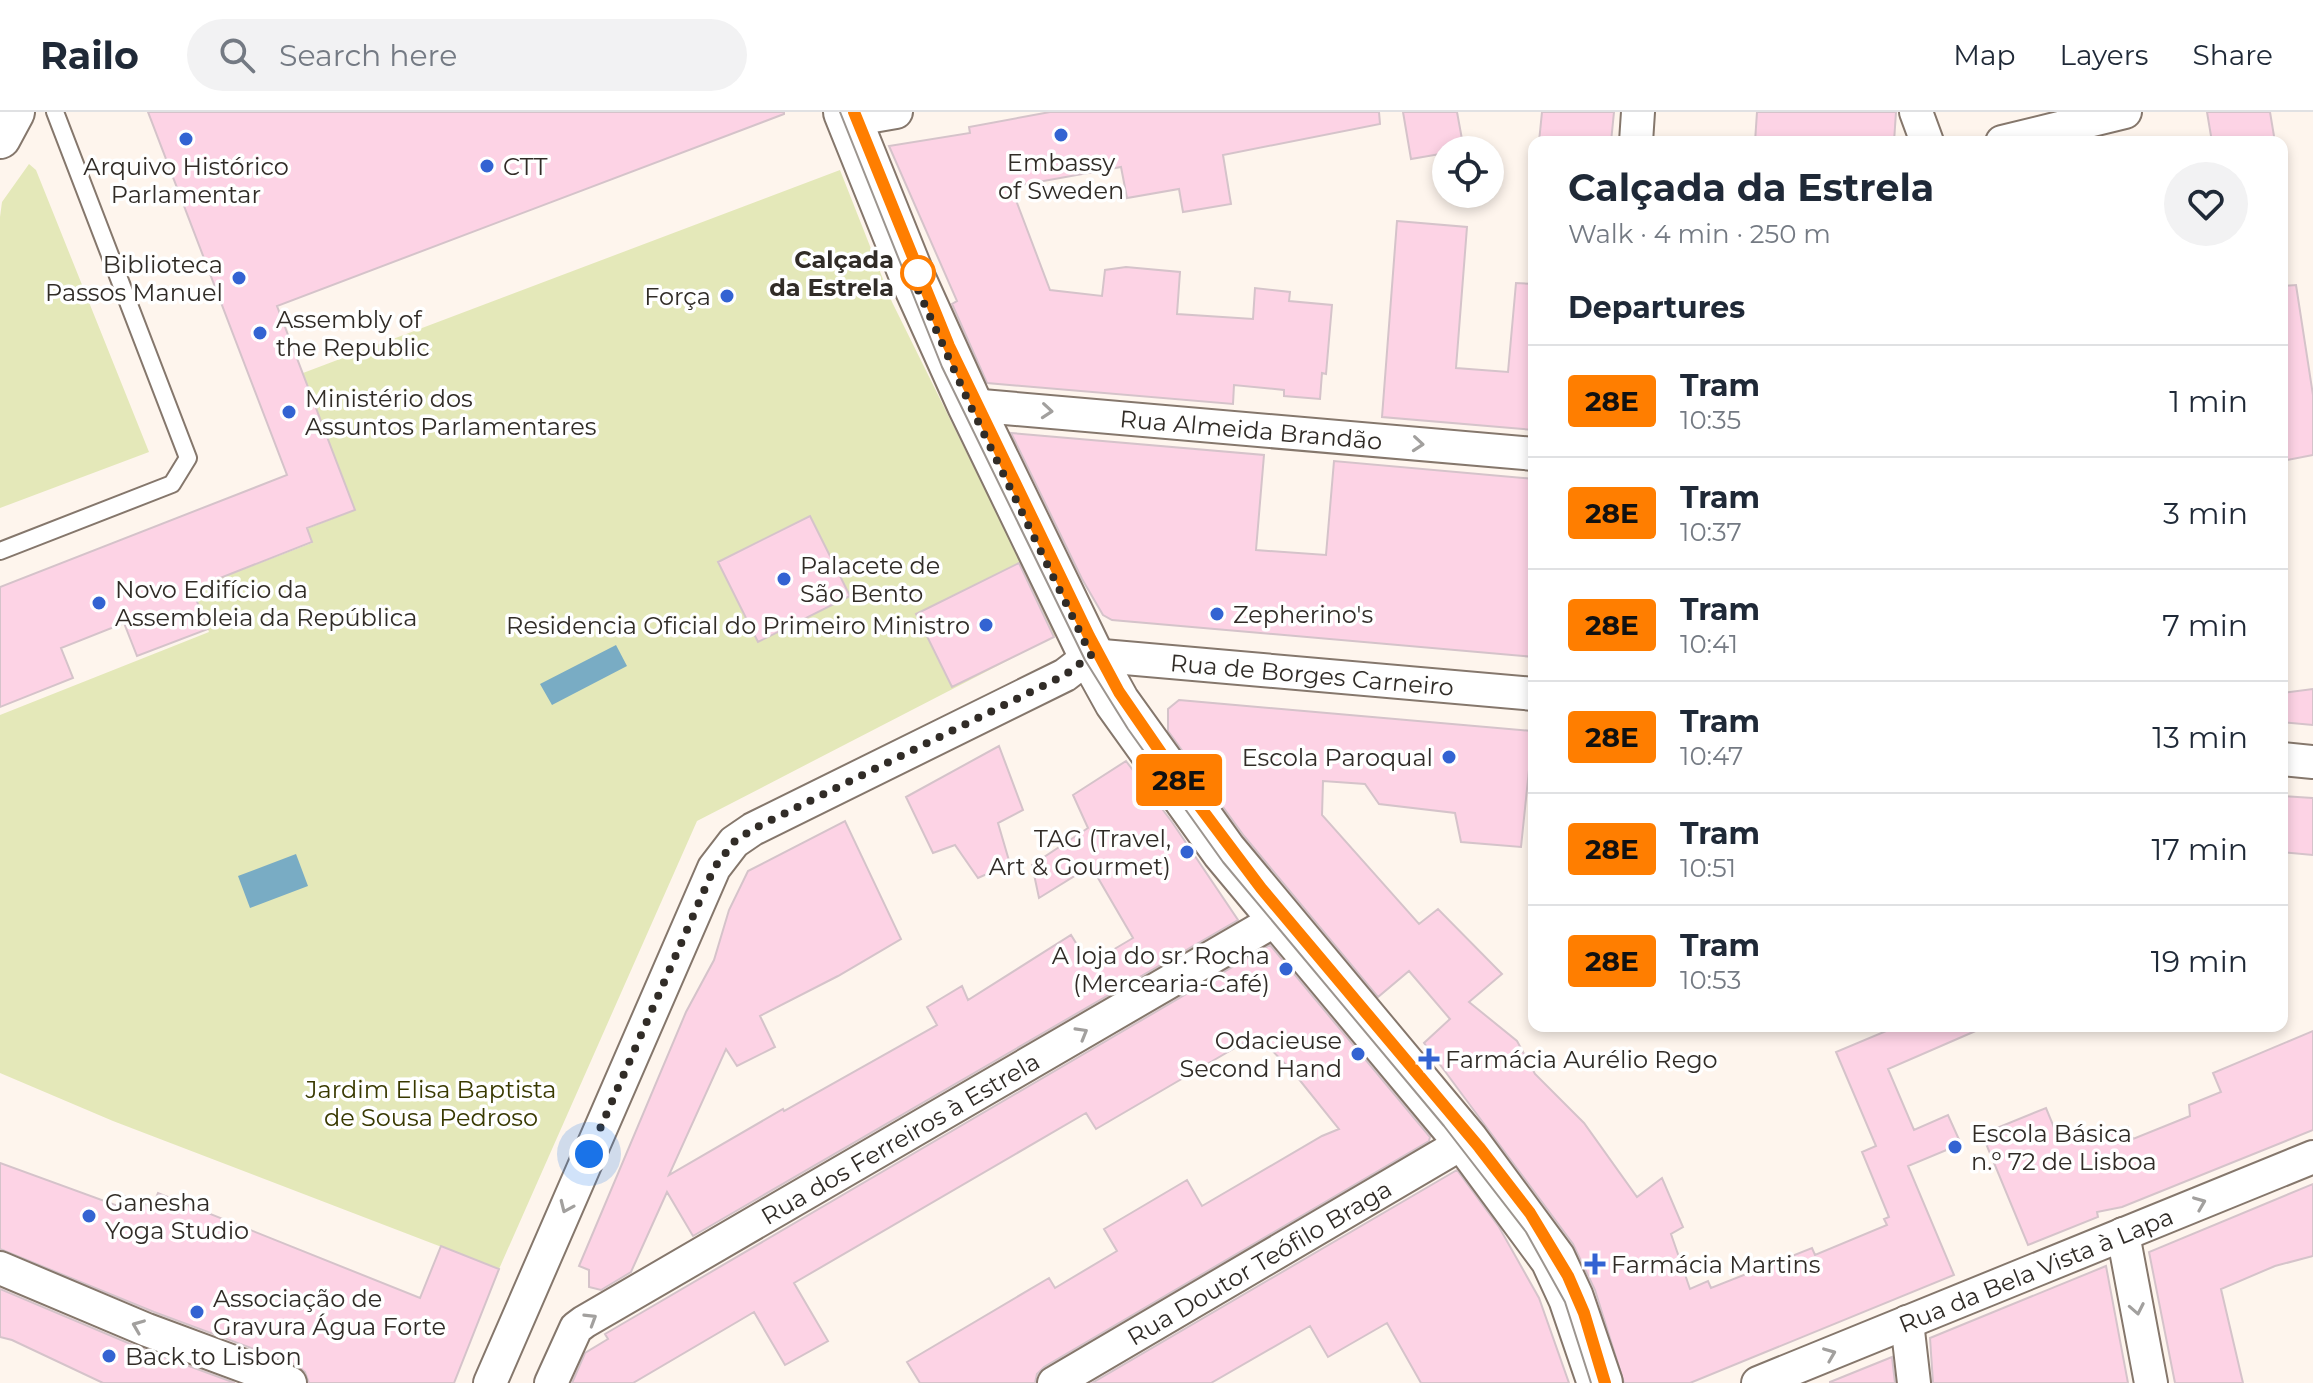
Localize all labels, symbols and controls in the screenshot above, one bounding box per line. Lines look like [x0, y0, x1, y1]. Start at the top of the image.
search box [187, 19, 747, 91]
text: Railo [40, 32, 139, 79]
icon: search [215, 33, 259, 77]
text: Search here [279, 37, 457, 74]
text: Map [1953, 38, 2016, 72]
text: Layers [2060, 38, 2149, 72]
text: Share [2193, 38, 2273, 72]
marker: Embassy of Sweden [1052, 126, 1070, 144]
marker: Arquivo Histórico Parlamentar [177, 130, 195, 148]
map controls [1432, 136, 1504, 208]
button: locate [1432, 136, 1504, 208]
place label: Embassy of Sweden [998, 148, 1124, 205]
place label: Arquivo Histórico Parlamentar [83, 152, 289, 209]
place label: CTT [503, 152, 548, 181]
marker: CTT [478, 157, 496, 175]
button: heart [2164, 162, 2248, 246]
text: Calçada da Estrela [1568, 164, 1934, 211]
text: Walk · 4 min · 250 m [1568, 218, 1831, 250]
place label: Calçada da Estrela [769, 245, 894, 302]
place label: Biblioteca Passos Manuel [45, 250, 223, 307]
marker: Calçada da Estrela [901, 256, 935, 290]
marker: Biblioteca Passos Manuel [230, 269, 248, 287]
place label: Força [644, 282, 711, 311]
marker: Força [718, 287, 736, 305]
text: Departures [1568, 289, 1745, 326]
place label: Assembly of the Republic [276, 305, 430, 362]
marker: Assembly of the Republic [251, 324, 269, 342]
text: Tram [1680, 367, 1760, 404]
text: 1 min [2169, 383, 2248, 420]
place label: Ministério dos Assuntos Parlamentares [305, 384, 596, 441]
text: 28E [1585, 384, 1639, 418]
one-way arrow [1041, 402, 1054, 419]
marker: Ministério dos Assuntos Parlamentares [280, 403, 298, 421]
street label: Rua Almeida Brandão [1118, 404, 1383, 455]
text: 10:35 [1680, 404, 1741, 436]
one-way arrow [1412, 435, 1425, 452]
text: Tram [1680, 479, 1760, 516]
text: 3 min [2163, 495, 2248, 532]
text: 28E [1585, 496, 1639, 530]
text: 10:37 [1680, 516, 1742, 548]
place label: Palacete de São Bento [800, 551, 940, 608]
marker: Palacete de São Bento [775, 570, 793, 588]
place label: Novo Edifício da Assembleia da República [115, 575, 417, 632]
text: Tram [1680, 591, 1760, 628]
marker: Novo Edifício da Assembleia da República [90, 594, 108, 612]
place label: Zepherino's [1233, 600, 1373, 629]
marker: Zepherino's [1208, 605, 1226, 623]
text: 7 min [2162, 607, 2248, 644]
text: 28E [1585, 608, 1639, 642]
place label: Residencia Oficial do Primeiro Ministro [506, 611, 970, 640]
marker: Residencia Oficial do Primeiro Ministro [977, 616, 995, 634]
text: 10:41 [1680, 628, 1738, 660]
street label: Rua de Borges Carneiro [1169, 648, 1455, 701]
text: Tram [1680, 703, 1760, 740]
text: 13 min [2152, 719, 2248, 756]
text: 28E [1585, 720, 1639, 754]
text: 10:47 [1680, 740, 1743, 772]
place label: Escola Paroqual [1242, 743, 1433, 772]
marker: Escola Paroqual [1440, 748, 1458, 766]
line badge: 28E [1133, 754, 1225, 806]
text: 28E [1152, 763, 1206, 797]
text: Tram [1680, 815, 1760, 852]
place label: TAG (Travel, Art & Gourmet) [989, 824, 1171, 881]
text: 17 min [2151, 831, 2248, 868]
text: 28E [1585, 832, 1639, 866]
marker: TAG (Travel, Art & Gourmet) [1178, 843, 1196, 861]
text: 10:51 [1680, 852, 1736, 884]
text: Tram [1680, 927, 1760, 964]
place label: A loja do sr. Rocha (Mercearia-Café) [1052, 941, 1270, 998]
text: 19 min [2151, 943, 2248, 980]
text: 28E [1585, 944, 1639, 978]
marker: A loja do sr. Rocha (Mercearia-Café) [1277, 960, 1295, 978]
text: 10:53 [1680, 964, 1741, 996]
place label: Odacieuse Second Hand [1179, 1026, 1342, 1083]
one-way arrow [1073, 1027, 1088, 1043]
marker: Odacieuse Second Hand [1349, 1045, 1367, 1063]
place label: Farmácia Aurélio Rego [1445, 1045, 1718, 1074]
street label: Rua dos Ferreiros à Estrela [756, 1046, 1044, 1230]
marker: Farmácia Aurélio Rego [1420, 1050, 1438, 1068]
park label: Jardim Elisa Baptista de Sousa Pedroso [305, 1075, 556, 1132]
place label: Escola Básica n.º 72 de Lisboa [1971, 1119, 2157, 1176]
your location [569, 1134, 609, 1174]
marker: Escola Básica n.º 72 de Lisboa [1946, 1138, 1964, 1156]
street label: Rua Doutor Teófilo Braga [1122, 1174, 1396, 1351]
place label: Ganesha Yoga Studio [105, 1188, 249, 1245]
one-way arrow [2192, 1196, 2207, 1212]
one-way arrow [560, 1199, 576, 1213]
street label: Rua da Bela Vista à Lapa [1894, 1201, 2177, 1339]
marker: Ganesha Yoga Studio [80, 1207, 98, 1225]
place label: Farmácia Martins [1611, 1250, 1820, 1279]
marker: Farmácia Martins [1586, 1255, 1604, 1273]
place label: Associação de Gravura Água Forte [213, 1284, 446, 1341]
one-way arrow [2127, 1302, 2144, 1315]
marker: Associação de Gravura Água Forte [188, 1303, 206, 1321]
one-way arrow [582, 1313, 597, 1328]
one-way arrow [132, 1319, 146, 1335]
place label: Back to Lisbon [125, 1342, 302, 1371]
marker: Back to Lisbon [100, 1347, 118, 1365]
one-way arrow [1822, 1347, 1836, 1363]

